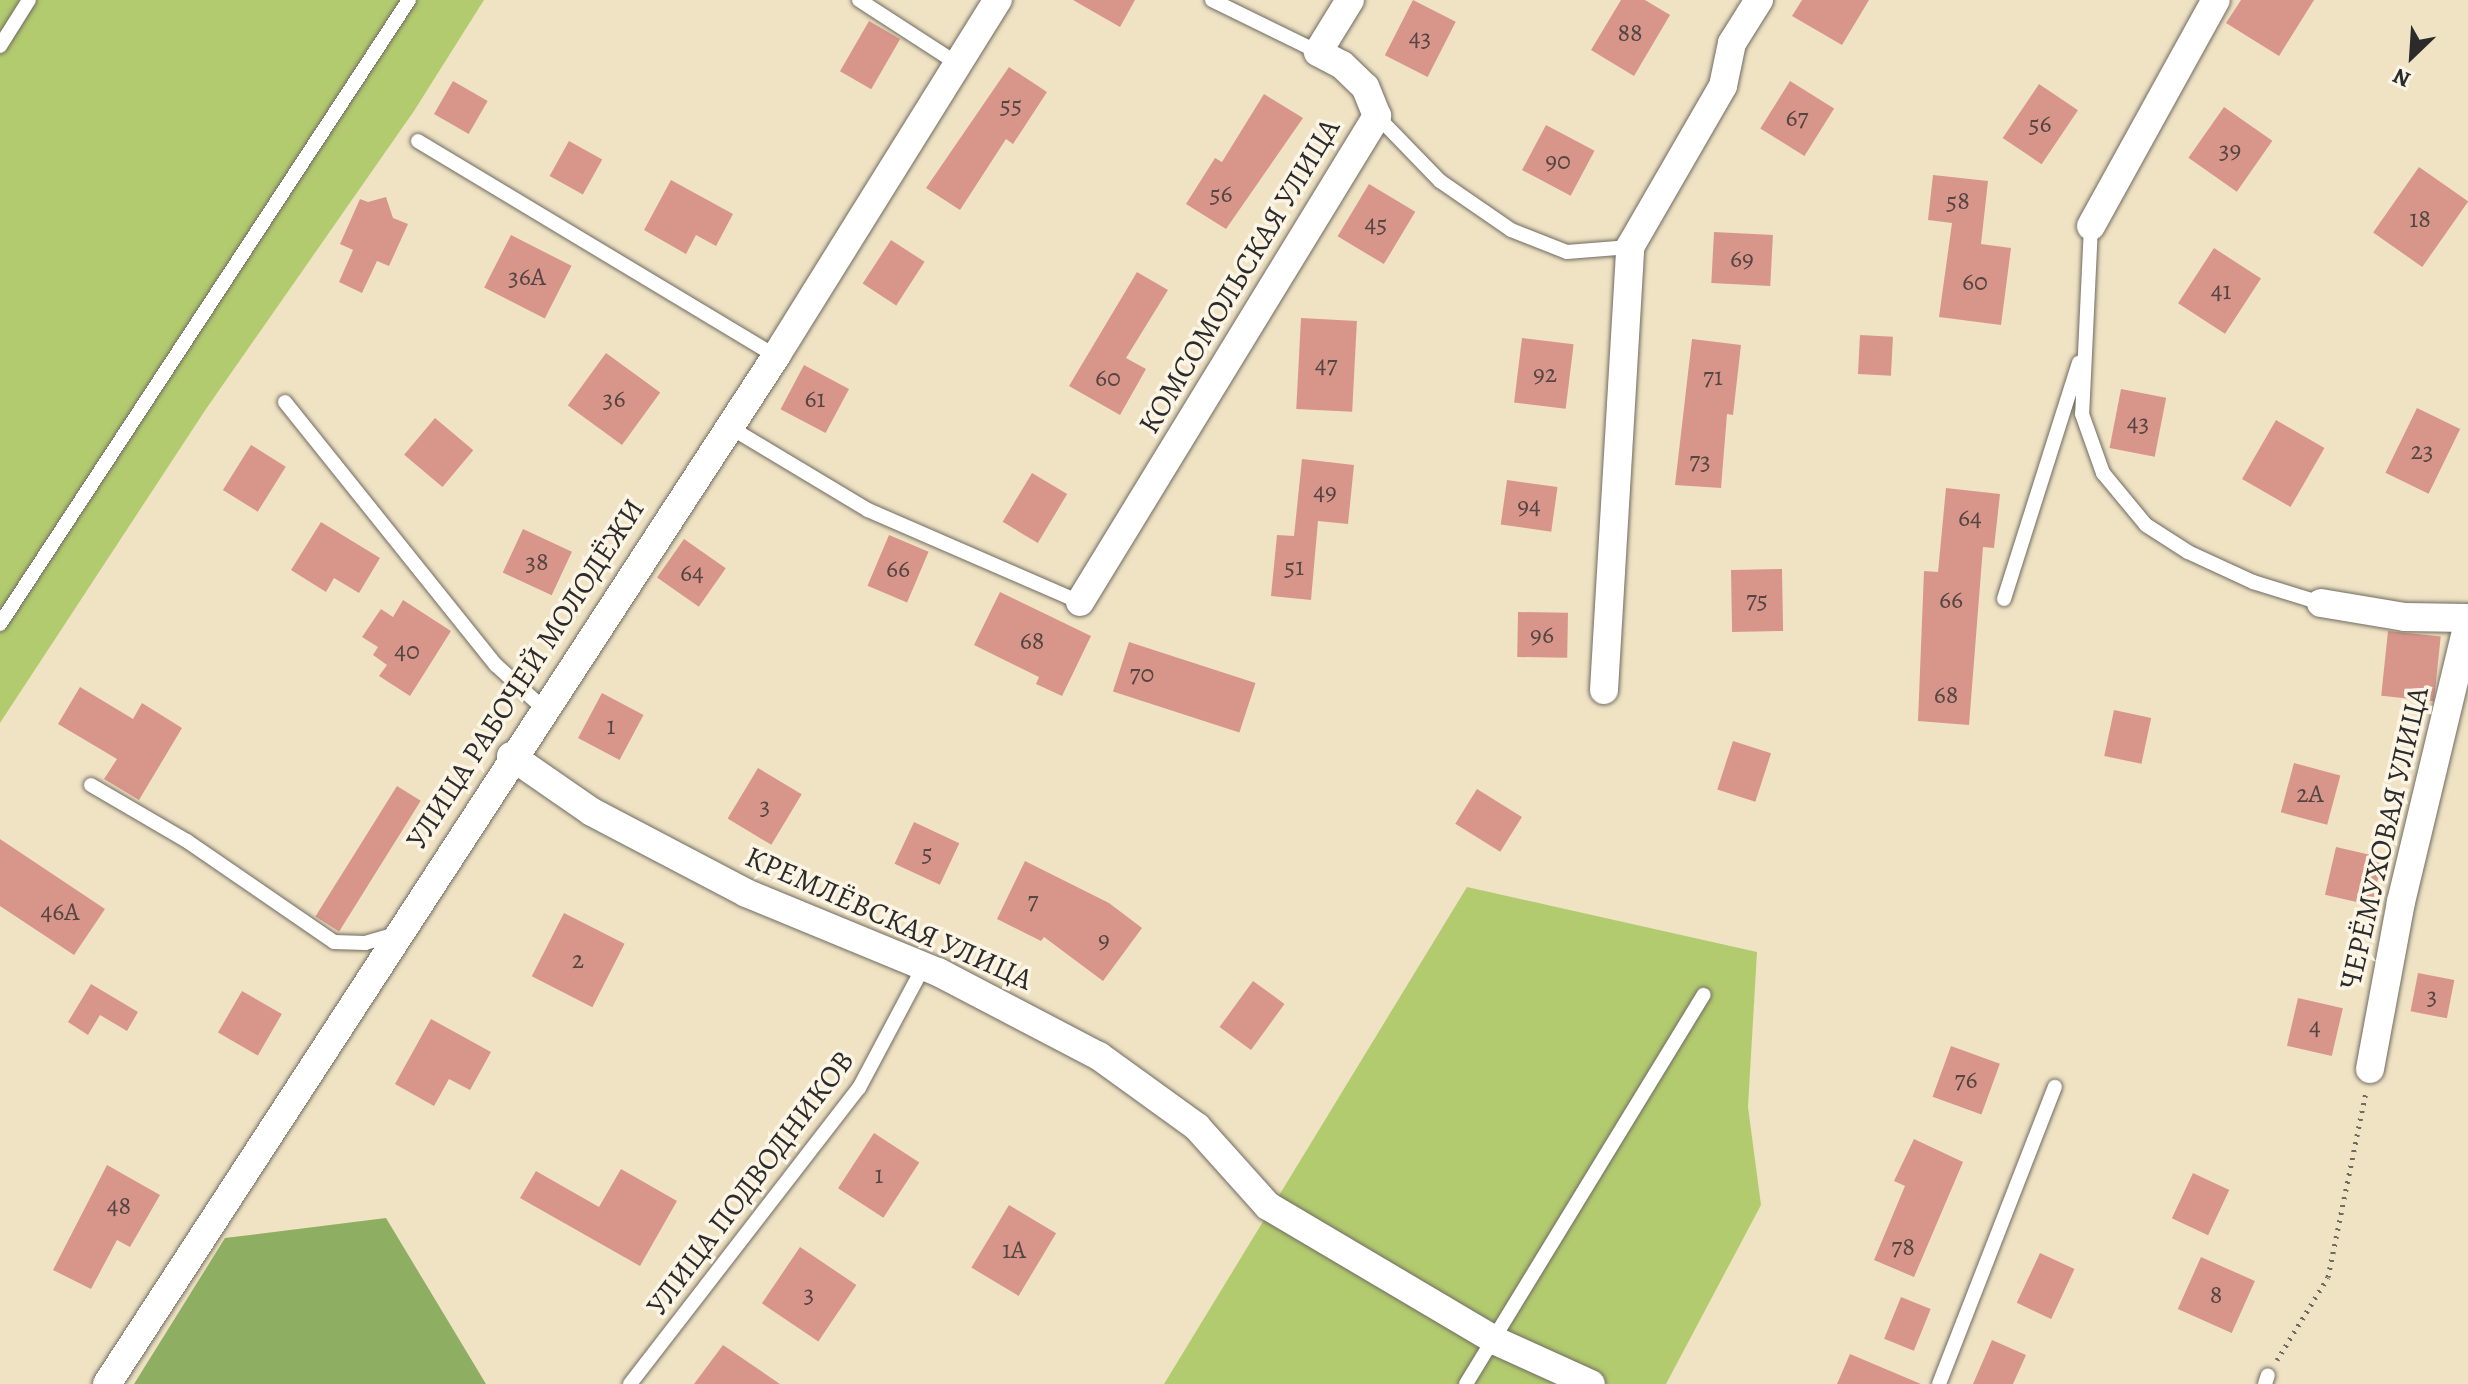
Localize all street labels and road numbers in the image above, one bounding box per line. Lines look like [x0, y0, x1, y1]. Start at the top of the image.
street label: КОМСОМОЛЬСКАЯ УЛИЦА [1131, 112, 1347, 440]
street label: УЛИЦА РАБОЧЕЙ МОЛОДЁЖИ [398, 492, 652, 856]
street label: ЧЕРЁМУХОВАЯ УЛИЦА [2332, 683, 2436, 993]
street label: КРЕМЛЁВСКАЯ УЛИЦА [740, 838, 1038, 998]
street label: УЛИЦА ПОДВОДНИКОВ [638, 1043, 862, 1323]

